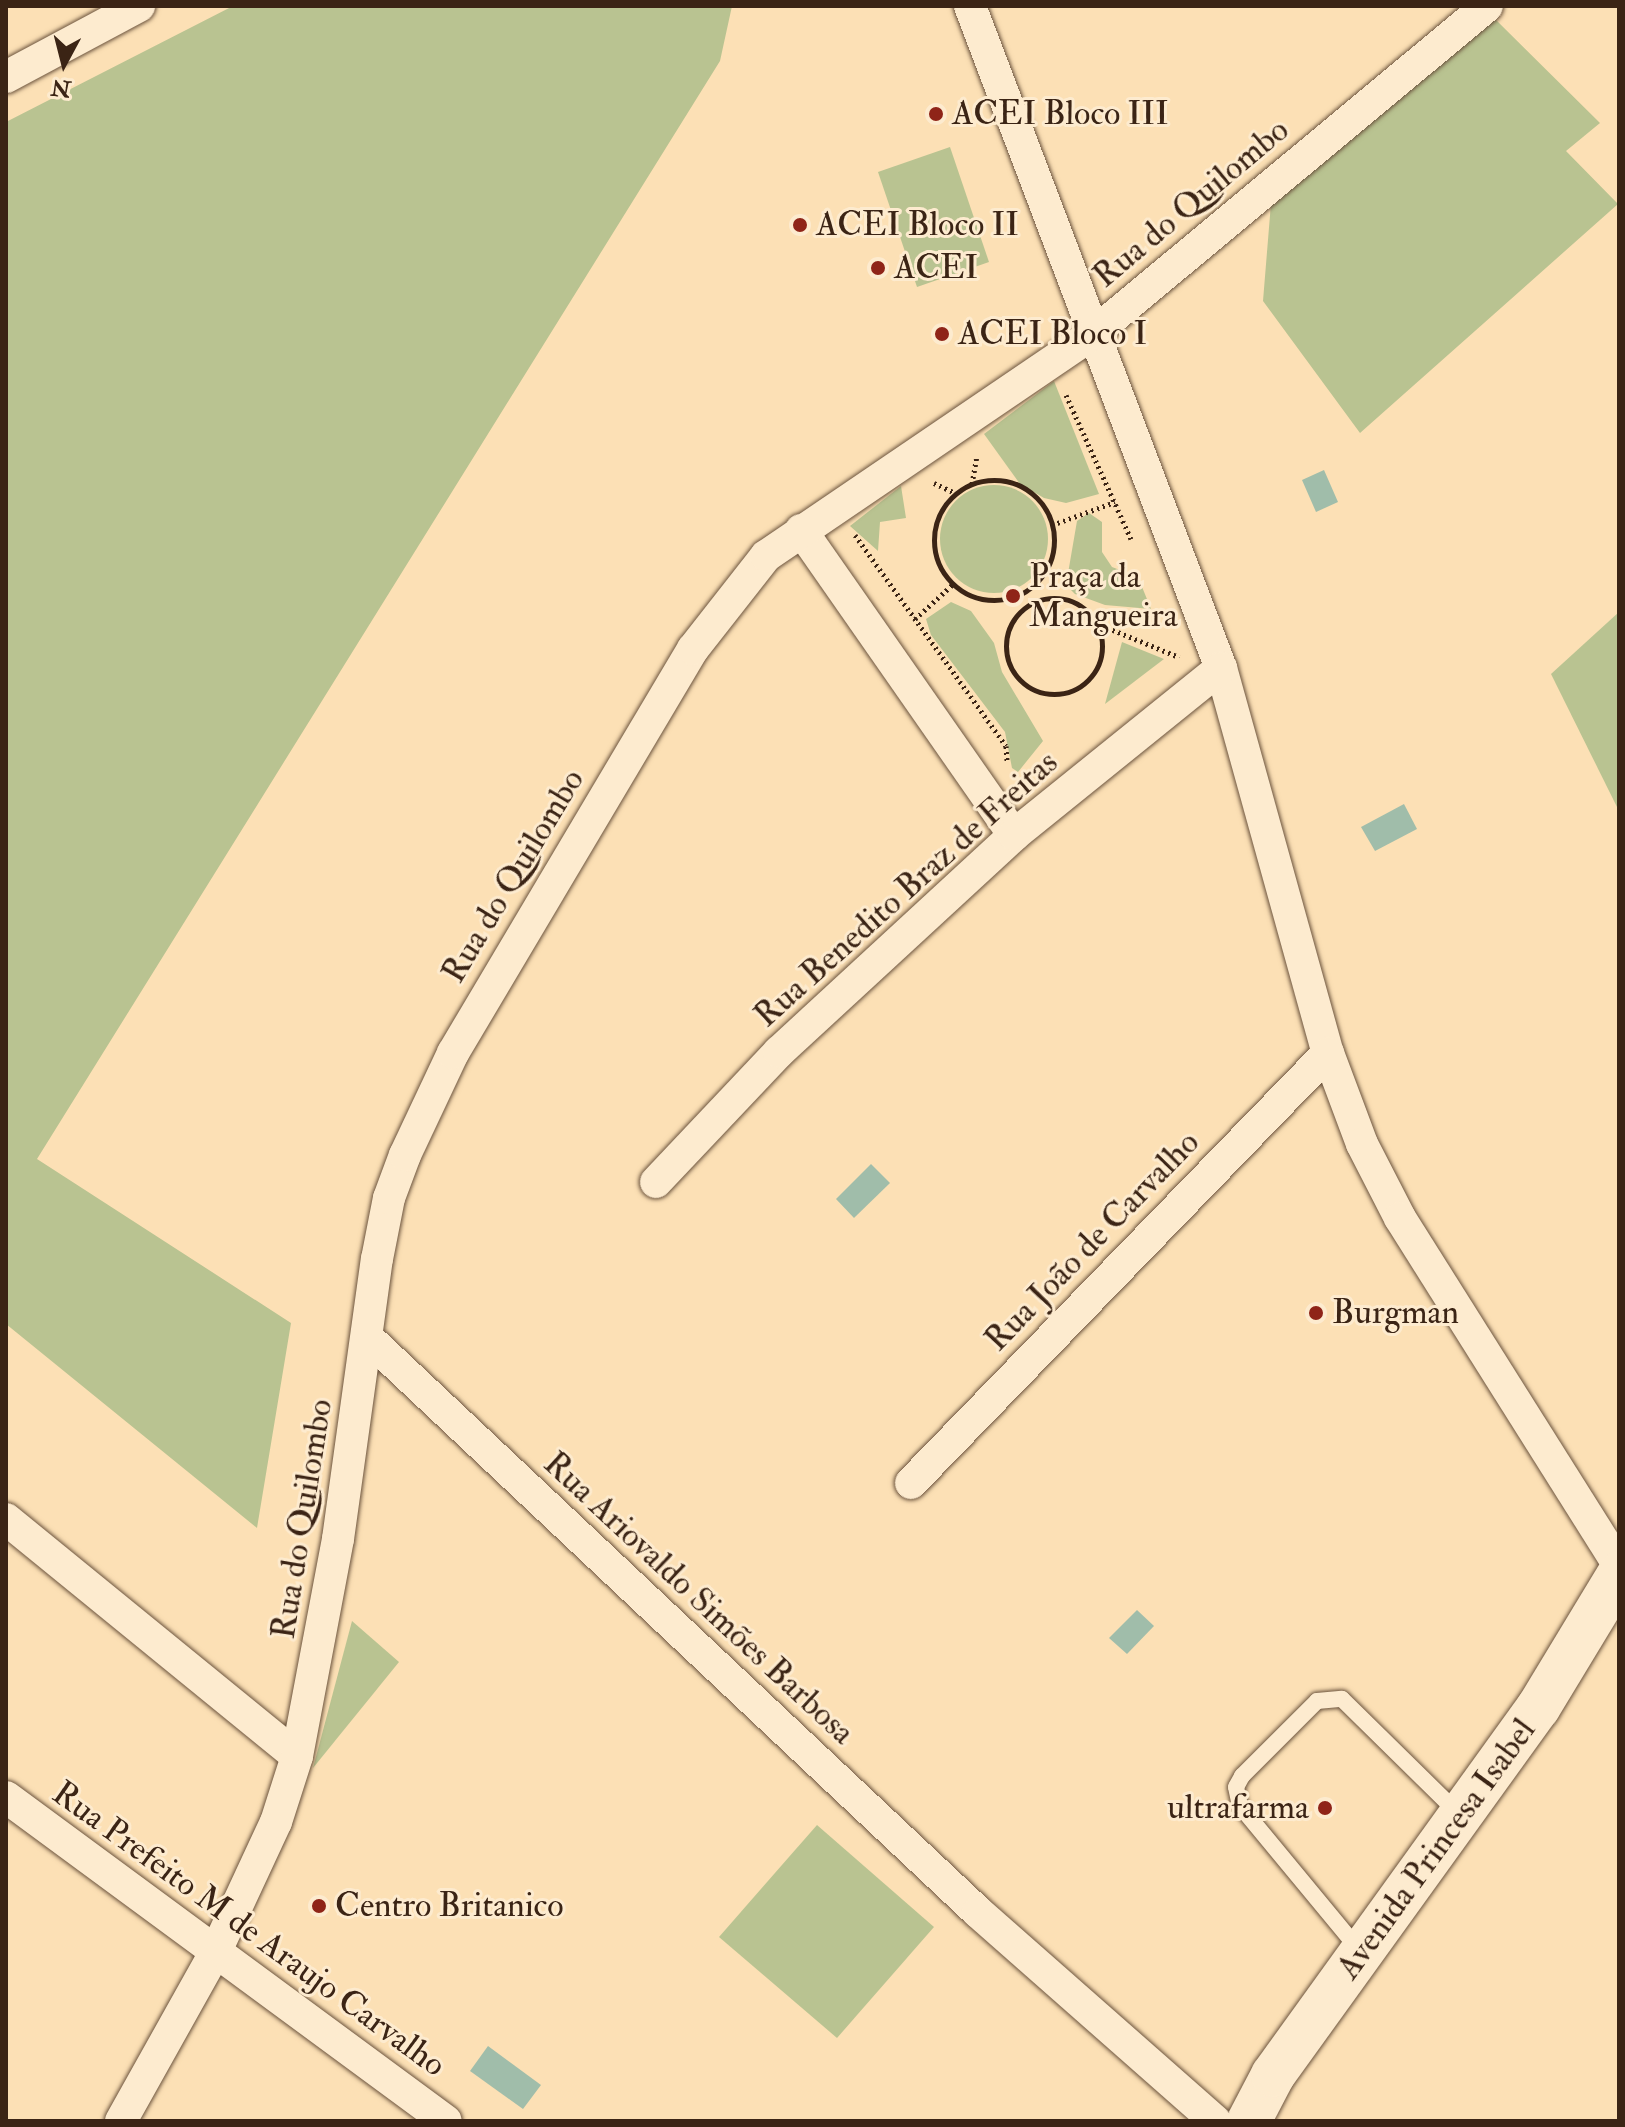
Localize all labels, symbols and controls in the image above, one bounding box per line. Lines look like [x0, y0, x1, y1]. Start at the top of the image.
north arrow [24, 24, 104, 104]
text: N [50, 73, 73, 103]
place label: ACEI Bloco III [952, 94, 1169, 134]
marker: ACEI Bloco III [927, 105, 945, 123]
street label: Rua do Quilombo [1085, 109, 1297, 297]
place label: ACEI Bloco II [816, 205, 1019, 245]
marker: ACEI Bloco II [791, 216, 809, 234]
place label: ACEI [894, 248, 978, 288]
marker: ACEI [869, 259, 887, 277]
place label: ACEI Bloco I [958, 314, 1147, 354]
marker: ACEI Bloco I [933, 325, 951, 343]
place label: Praça da Mangueira [1029, 556, 1178, 636]
marker: Praça da Mangueira [1004, 587, 1022, 605]
street label: Rua Benedito Braz de Freitas [746, 742, 1066, 1036]
street label: Rua do Quilombo [433, 762, 593, 990]
street label: Rua João de Carvalho [976, 1122, 1208, 1360]
place label: Burgman [1332, 1293, 1459, 1333]
marker: Burgman [1307, 1304, 1325, 1322]
street label: Rua do Quilombo [263, 1396, 341, 1642]
street label: Rua Ariovaldo Simões Barbosa [535, 1443, 863, 1753]
street label: Avenida Princesa Isabel [1328, 1711, 1544, 1987]
street label: Rua Prefeito M de Araujo Carvalho [44, 1773, 454, 2085]
place label: ultrafarma [1167, 1788, 1309, 1828]
marker: ultrafarma [1316, 1799, 1334, 1817]
place label: Centro Britanico [335, 1886, 564, 1926]
marker: Centro Britanico [310, 1897, 328, 1915]

